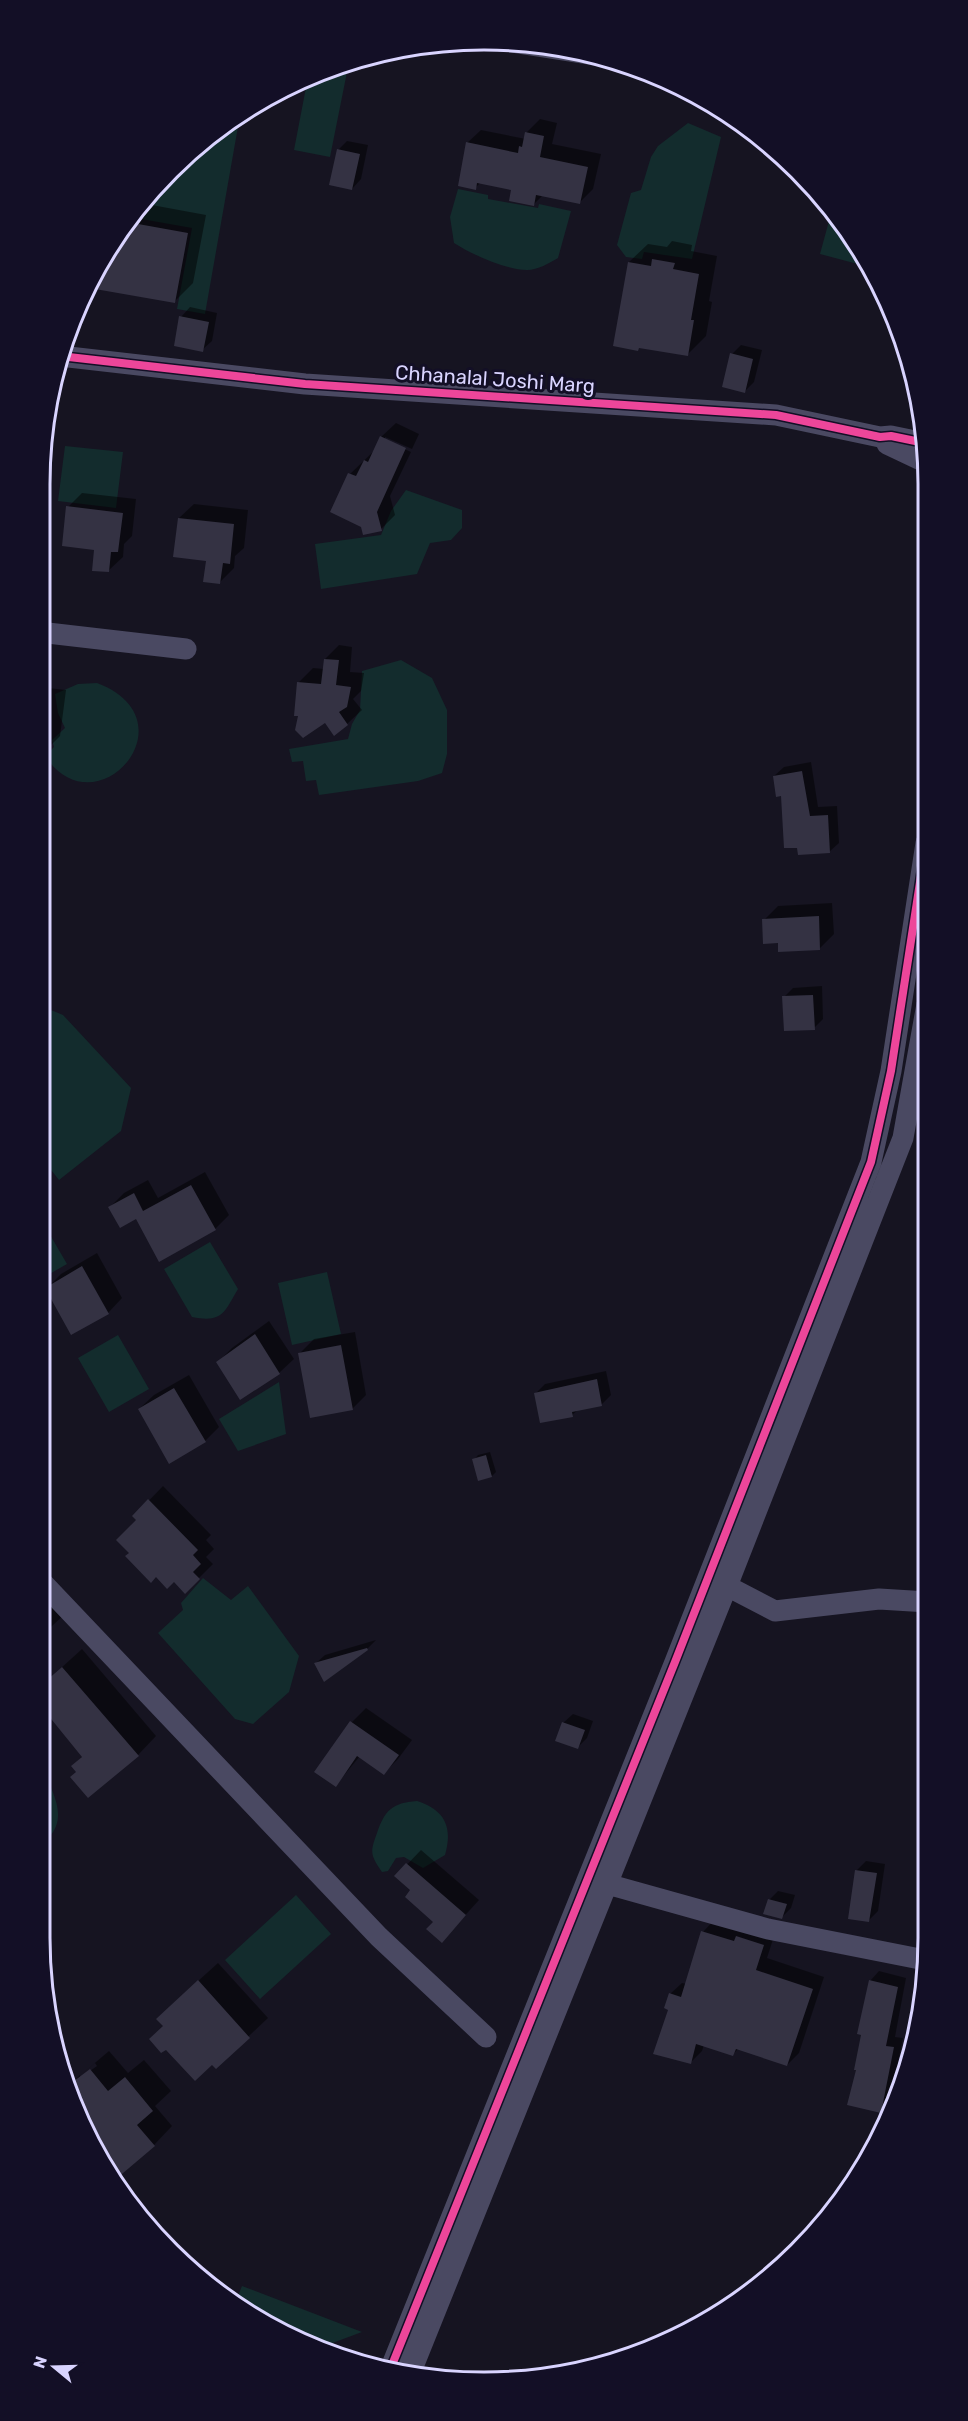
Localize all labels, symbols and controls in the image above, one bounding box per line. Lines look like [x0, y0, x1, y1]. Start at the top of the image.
street label: Chhanalal Joshi Marg [394, 360, 596, 398]
north arrow [24, 2337, 84, 2397]
text: N [29, 2354, 51, 2371]

